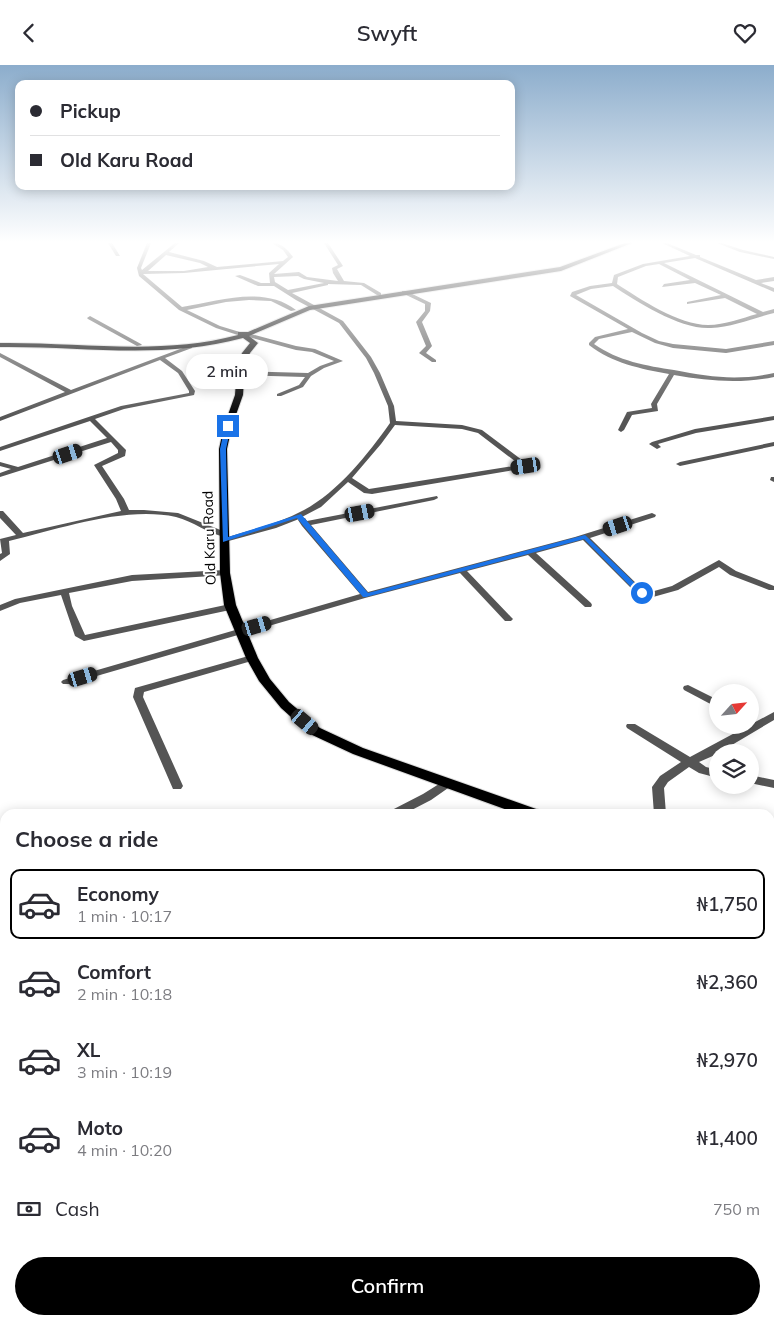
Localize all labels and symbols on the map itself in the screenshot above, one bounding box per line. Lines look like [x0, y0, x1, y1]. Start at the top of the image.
callout: 2 min [187, 353, 269, 389]
route end [217, 415, 239, 437]
car [51, 442, 84, 466]
car [510, 456, 541, 476]
street label: Old Karu Road [198, 490, 220, 586]
car [343, 503, 376, 523]
car [601, 514, 634, 538]
route start [631, 582, 653, 604]
car [240, 615, 273, 637]
car [66, 665, 99, 689]
north arrow [709, 684, 759, 734]
car [288, 707, 321, 737]

